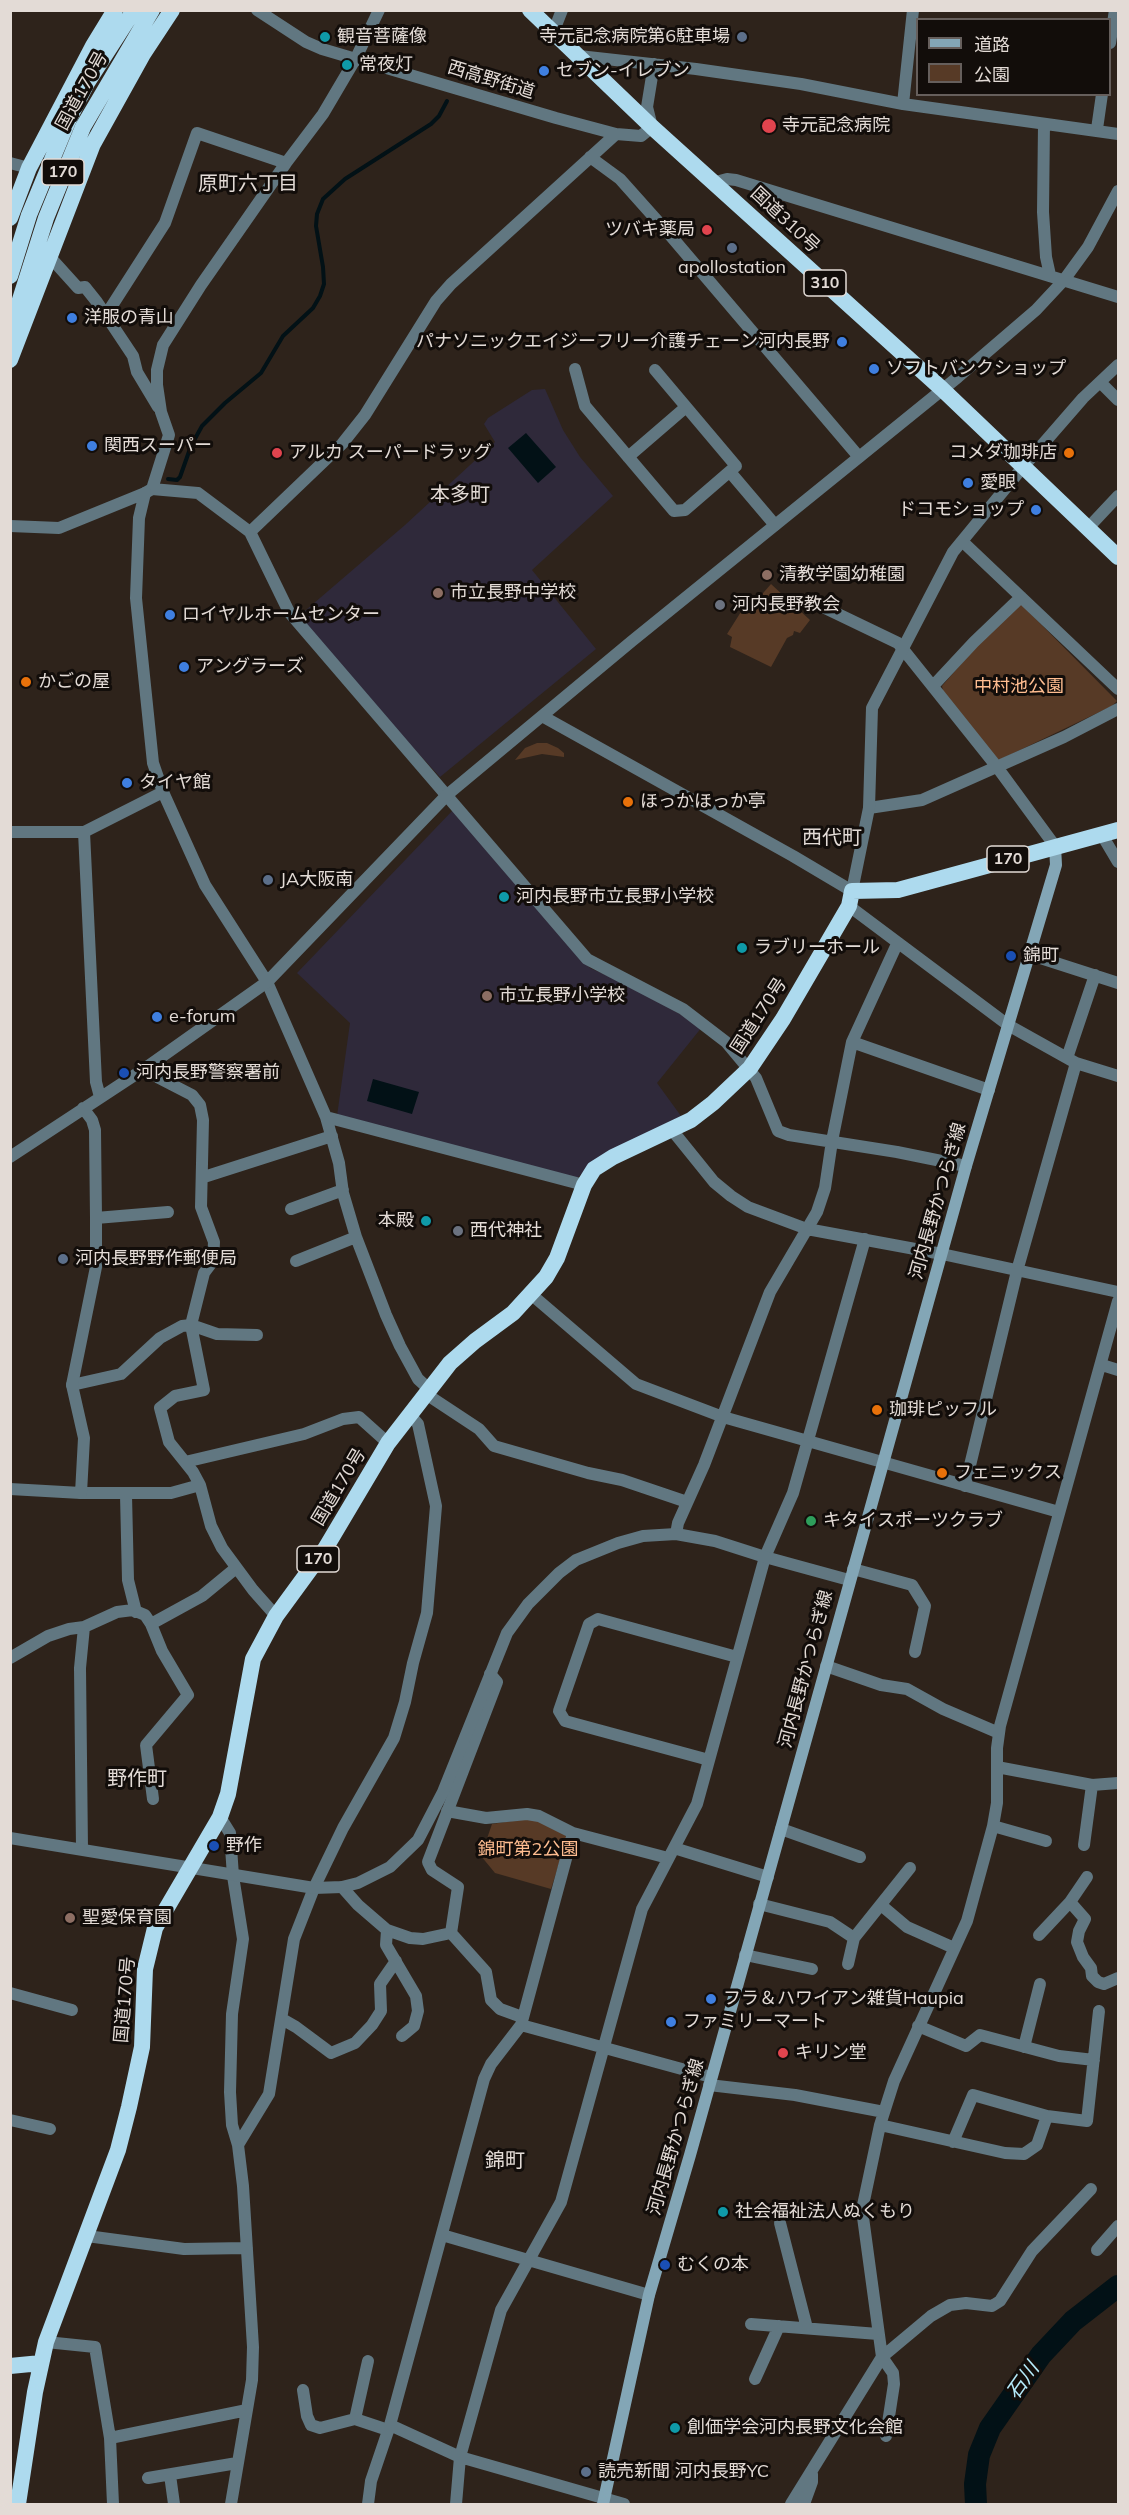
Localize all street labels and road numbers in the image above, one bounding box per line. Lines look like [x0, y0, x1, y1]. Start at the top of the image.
street label: 国道170号 [52, 48, 112, 134]
street label: 西高野街道 [445, 57, 537, 103]
road number: 170 [42, 159, 84, 185]
street label: 国道310号 [746, 183, 824, 257]
road number: 310 [804, 270, 846, 296]
road number: 170 [987, 846, 1029, 872]
street label: 国道170号 [726, 974, 792, 1058]
street label: 河内長野かつらぎ線 [905, 1120, 971, 1282]
street label: 国道170号 [307, 1444, 371, 1530]
road number: 170 [297, 1546, 339, 1572]
street label: 河内長野かつらぎ線 [775, 1588, 837, 1750]
street label: 国道170号 [110, 1956, 140, 2044]
street label: 河内長野かつらぎ線 [643, 2056, 709, 2218]

